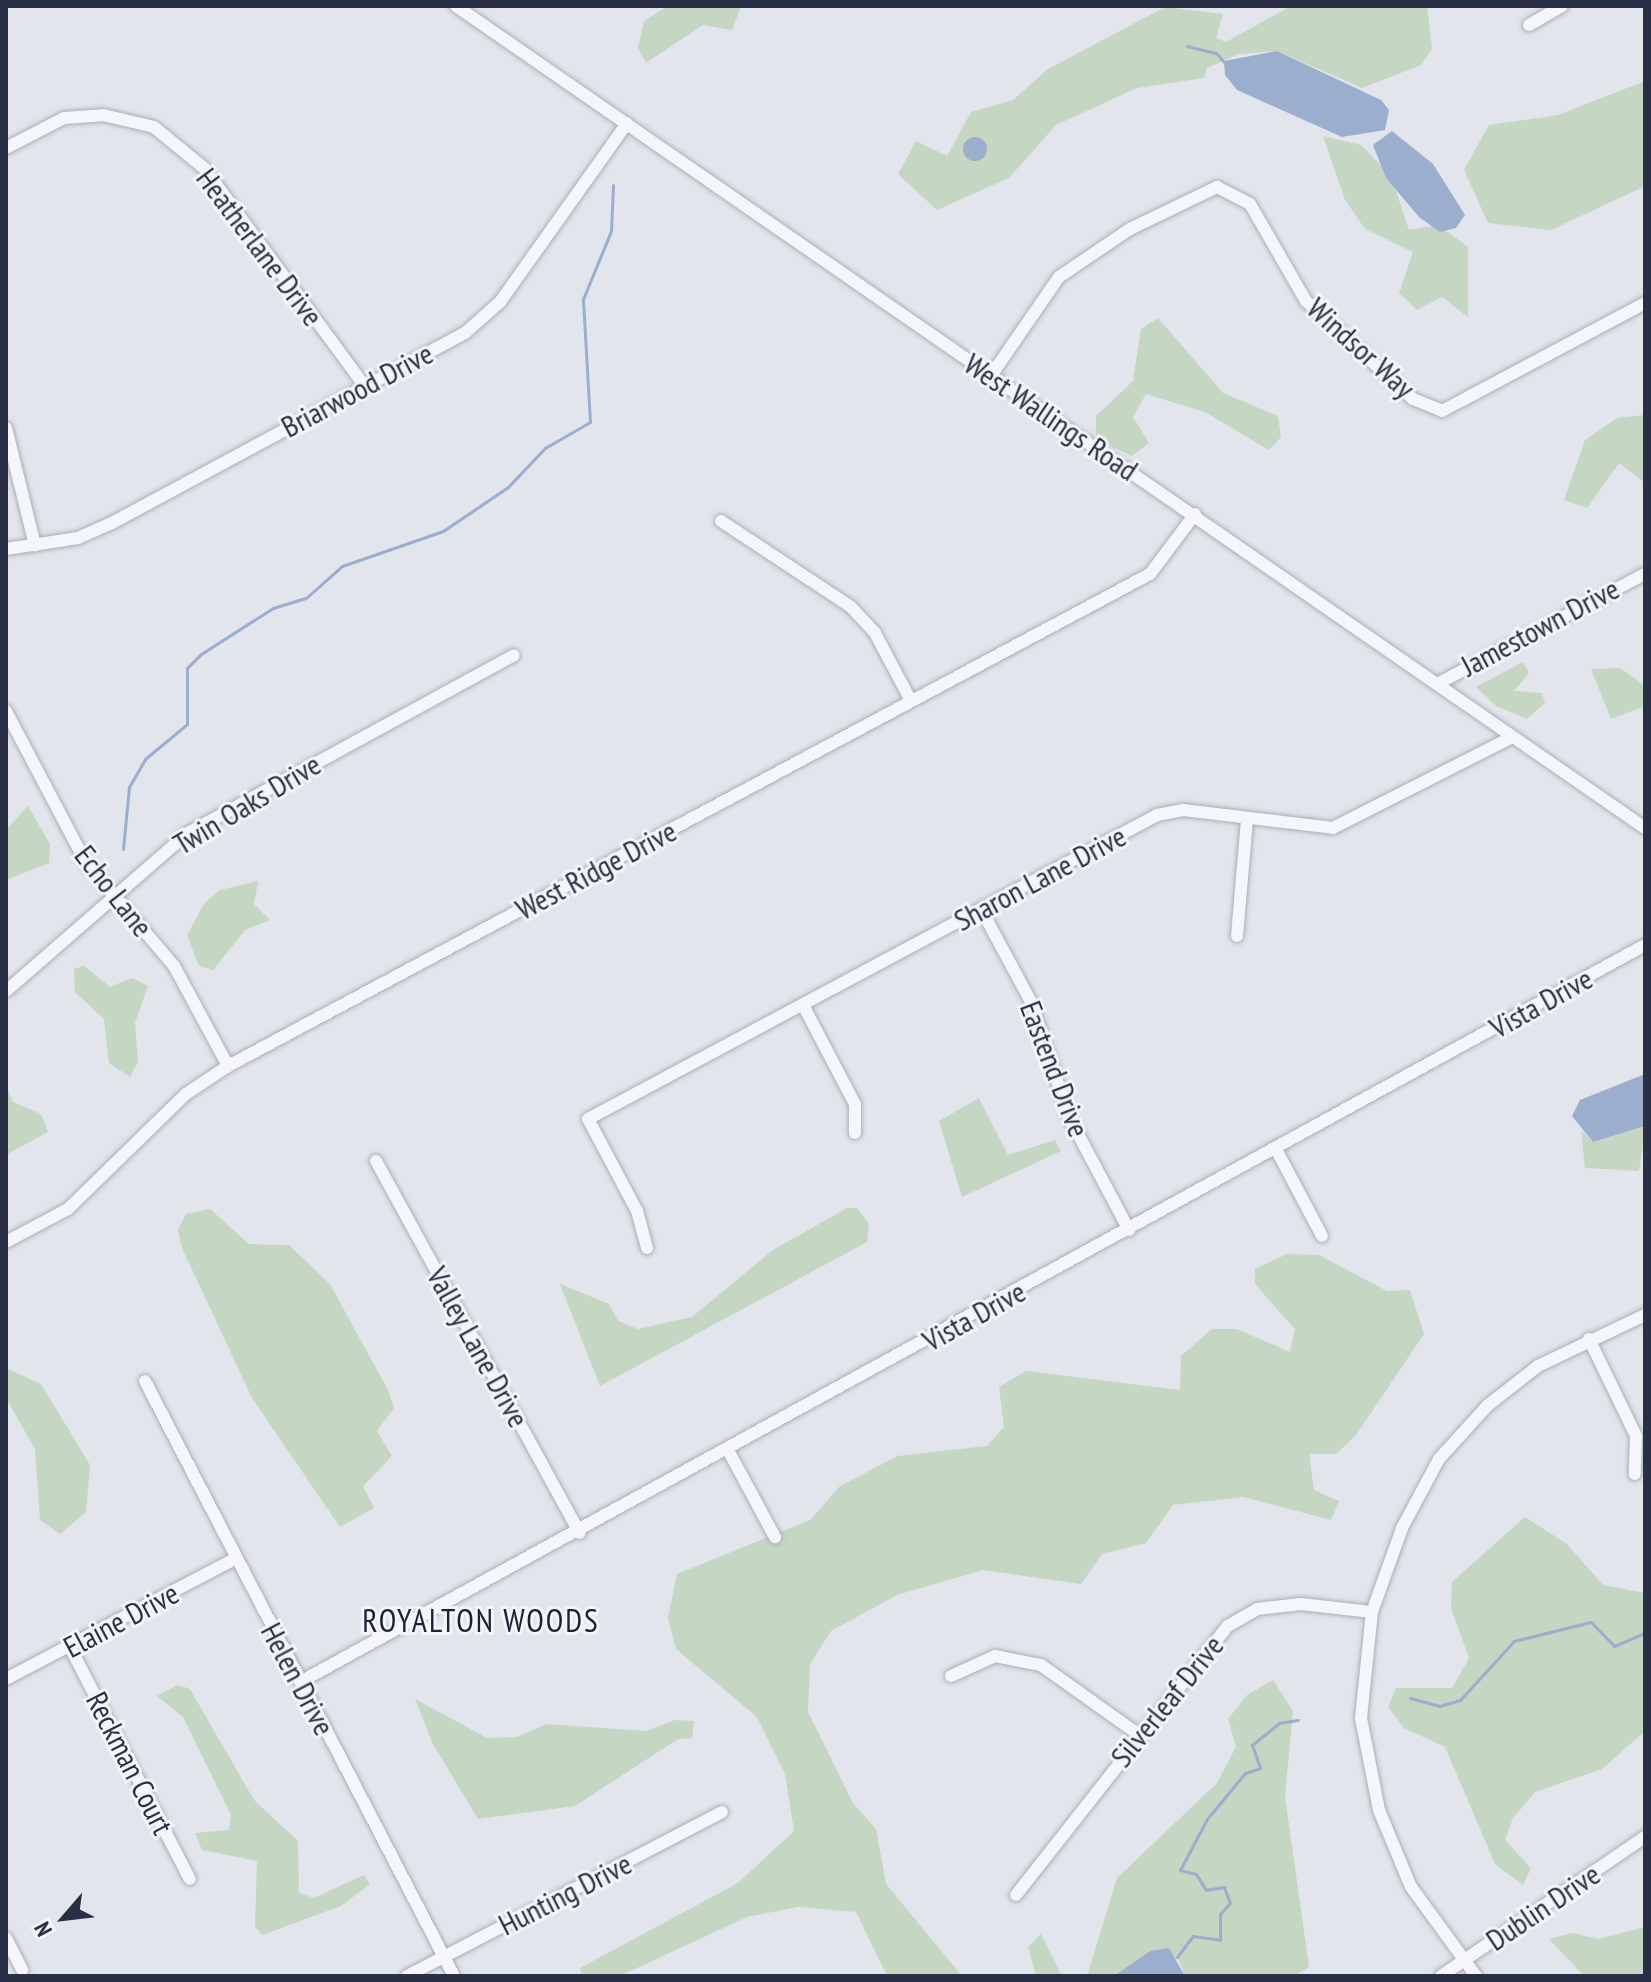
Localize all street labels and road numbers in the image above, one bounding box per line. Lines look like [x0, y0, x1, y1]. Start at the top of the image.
street label: Heatherlane Drive [189, 161, 331, 333]
street label: Windsor Way [1300, 290, 1422, 406]
street label: Briarwood Drive [275, 335, 439, 445]
street label: West Wallings Road [957, 346, 1145, 488]
street label: Jamestown Drive [1455, 570, 1625, 684]
street label: Twin Oaks Drive [167, 746, 327, 862]
street label: West Ridge Drive [510, 813, 682, 927]
street label: Sharon Lane Drive [948, 818, 1132, 938]
street label: Echo Lane [67, 838, 161, 944]
street label: Vista Drive [1483, 960, 1599, 1046]
street label: Eastend Drive [1013, 996, 1097, 1142]
street label: Valley Lane Drive [419, 1260, 537, 1434]
street label: Vista Drive [916, 1273, 1032, 1359]
street label: Elaine Drive [57, 1575, 185, 1665]
street label: Helen Drive [253, 1617, 343, 1741]
street label: Silverleaf Drive [1103, 1628, 1231, 1774]
street label: Reckman Court [79, 1686, 181, 1840]
street label: Hunting Drive [493, 1845, 637, 1943]
street label: Dublin Drive [1479, 1856, 1607, 1958]

